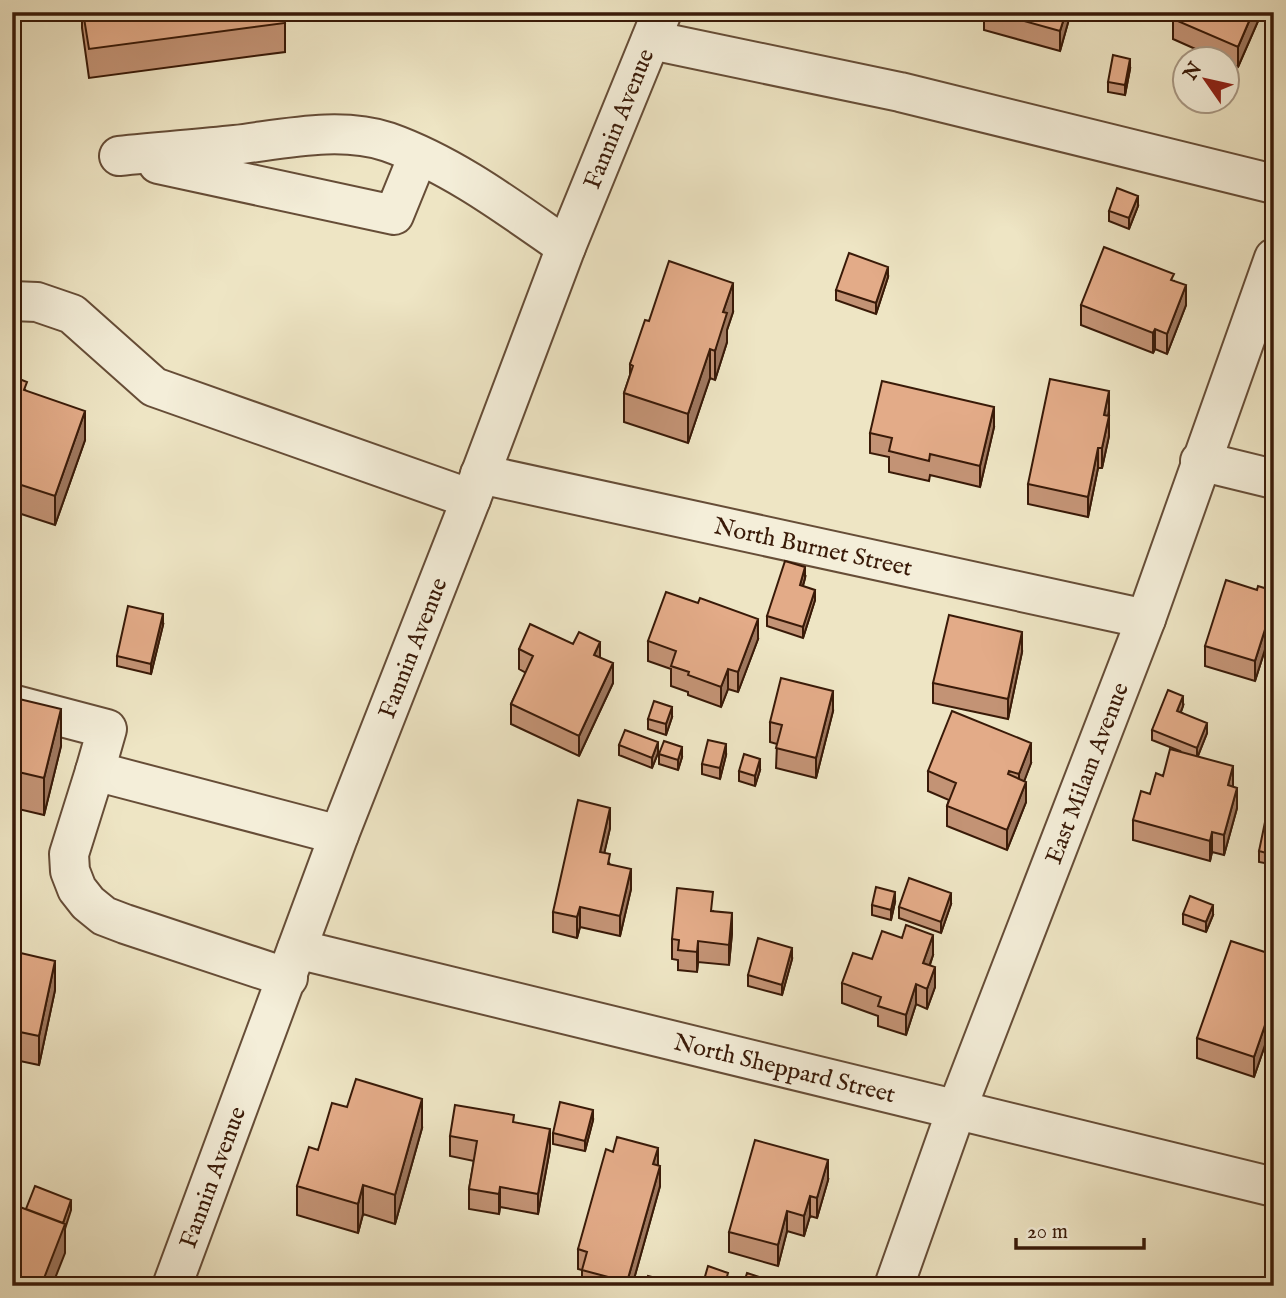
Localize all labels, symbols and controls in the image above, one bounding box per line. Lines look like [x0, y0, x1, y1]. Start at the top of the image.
street label: Fannin Avenue [577, 44, 662, 194]
north arrow [1170, 46, 1240, 116]
text: N [1178, 58, 1208, 86]
street label: North Burnet Street [711, 511, 915, 585]
street label: Fannin Avenue [372, 574, 456, 723]
street label: East Milam Avenue [1039, 678, 1137, 869]
street label: North Sheppard Street [670, 1027, 898, 1111]
street label: Fannin Avenue [173, 1103, 254, 1253]
scale bar [1016, 1207, 1144, 1251]
text: 20 m [1027, 1219, 1068, 1246]

